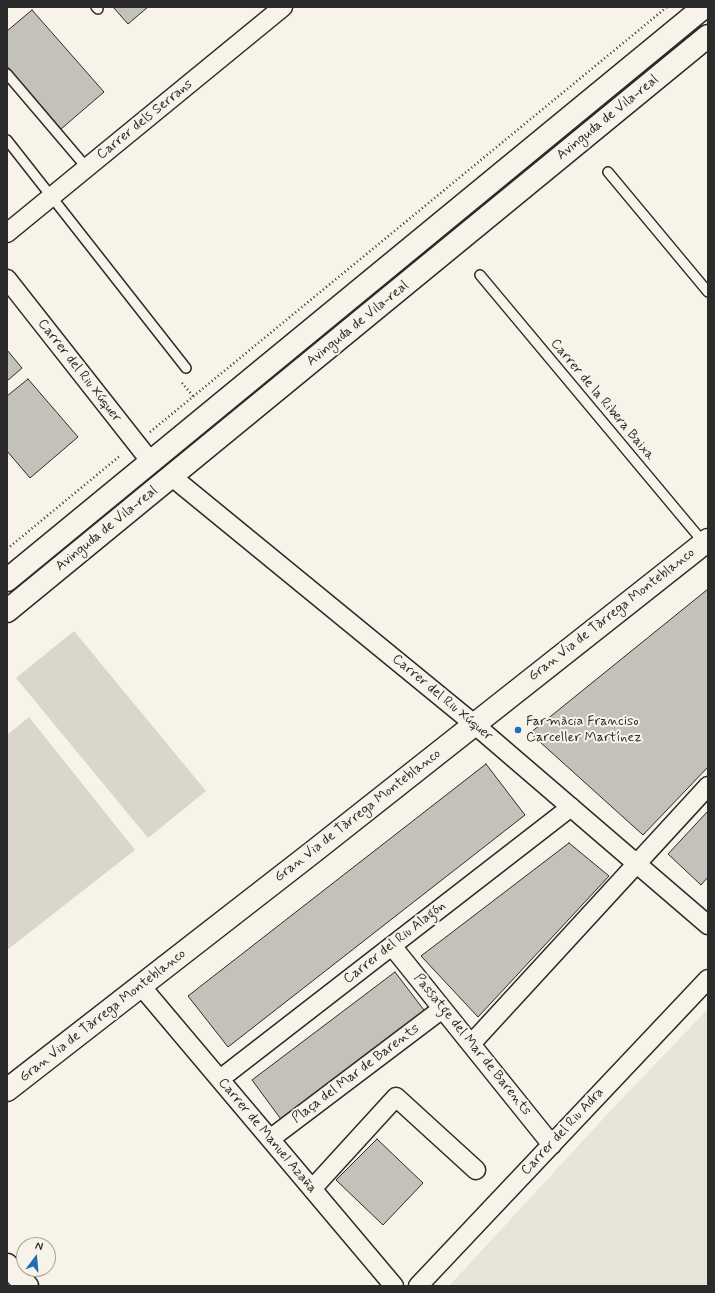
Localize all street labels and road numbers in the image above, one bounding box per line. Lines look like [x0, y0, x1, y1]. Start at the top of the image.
street label: Avinguda de Vila-real [554, 72, 662, 164]
street label: Carrer dels Serrans [94, 76, 196, 164]
street label: Avinguda de Vila-real [304, 278, 412, 370]
street label: Carrer del Riu Xúquer [33, 316, 125, 426]
street label: Carrer de la Ribera Baixa [546, 336, 658, 464]
street label: Avinguda de Vila-real [53, 483, 161, 575]
street label: Gran Via de Tàrrega Monteblanco [525, 545, 699, 685]
street label: Carrer del Riu Xúquer [388, 651, 496, 745]
street label: Gran Via de Tàrrega Monteblanco [271, 746, 445, 886]
street label: Carrer del Riu Alagón [341, 898, 449, 988]
street label: Gran Via de Tàrrega Monteblanco [16, 946, 190, 1086]
street label: Passatge del Mar de Barents [410, 971, 534, 1119]
street label: Plaça del Mar de Barents [289, 1021, 423, 1127]
street label: Carrer de Manuel Azaña [214, 1075, 320, 1197]
street label: Carrer del Riu Adra [518, 1085, 608, 1179]

